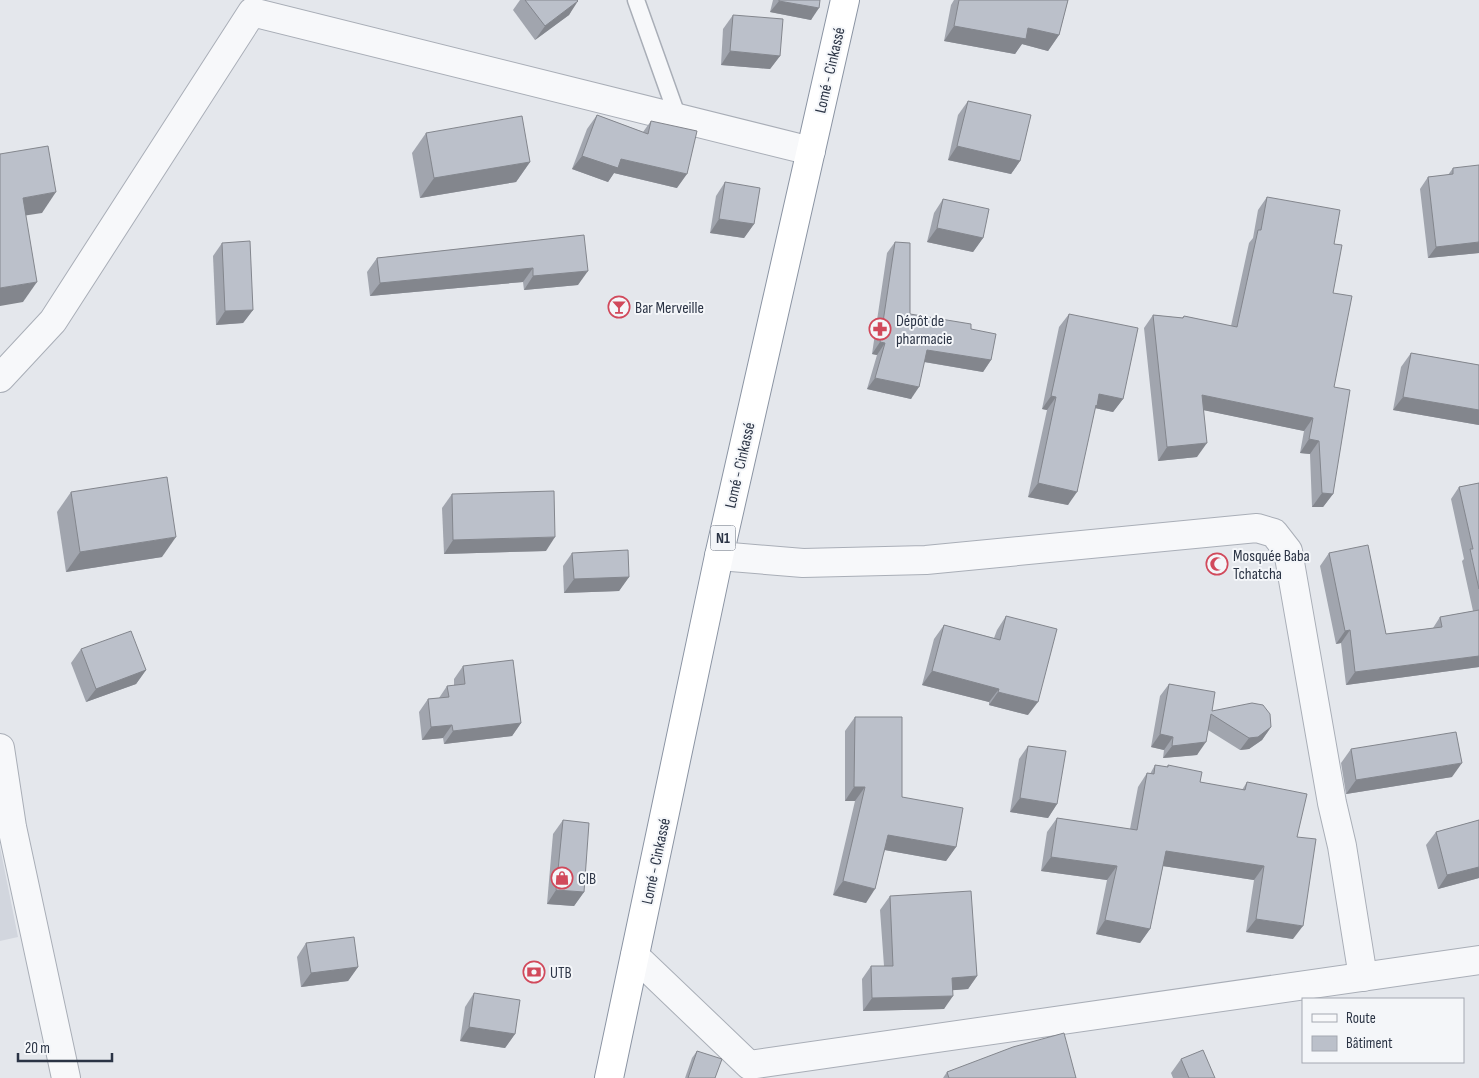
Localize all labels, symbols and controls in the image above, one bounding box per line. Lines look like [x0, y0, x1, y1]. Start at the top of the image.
street label: Lomé - Cinkassé [811, 25, 850, 115]
bar icon: Bar Merveille [607, 295, 631, 319]
place label: Bar Merveille [635, 299, 704, 318]
place label: Dépôt de pharmacie [896, 312, 952, 349]
pharmacy icon: Dépôt de pharmacie [868, 317, 892, 341]
street label: Lomé - Cinkassé [721, 420, 760, 510]
road number: N1 [710, 526, 736, 550]
place label: Mosquée Baba Tchatcha [1233, 547, 1310, 584]
mosque icon: Mosquée Baba Tchatcha [1205, 552, 1229, 576]
street label: Lomé - Cinkassé [638, 816, 675, 906]
shop icon: CIB [550, 866, 574, 890]
place label: CIB [578, 870, 596, 889]
bank icon: UTB [522, 960, 546, 984]
place label: UTB [550, 964, 572, 983]
legend [1302, 998, 1464, 1063]
text: Route [1346, 1009, 1376, 1028]
scale bar [18, 1030, 111, 1062]
text: Bâtiment [1346, 1034, 1393, 1053]
text: 20 m [25, 1039, 50, 1058]

